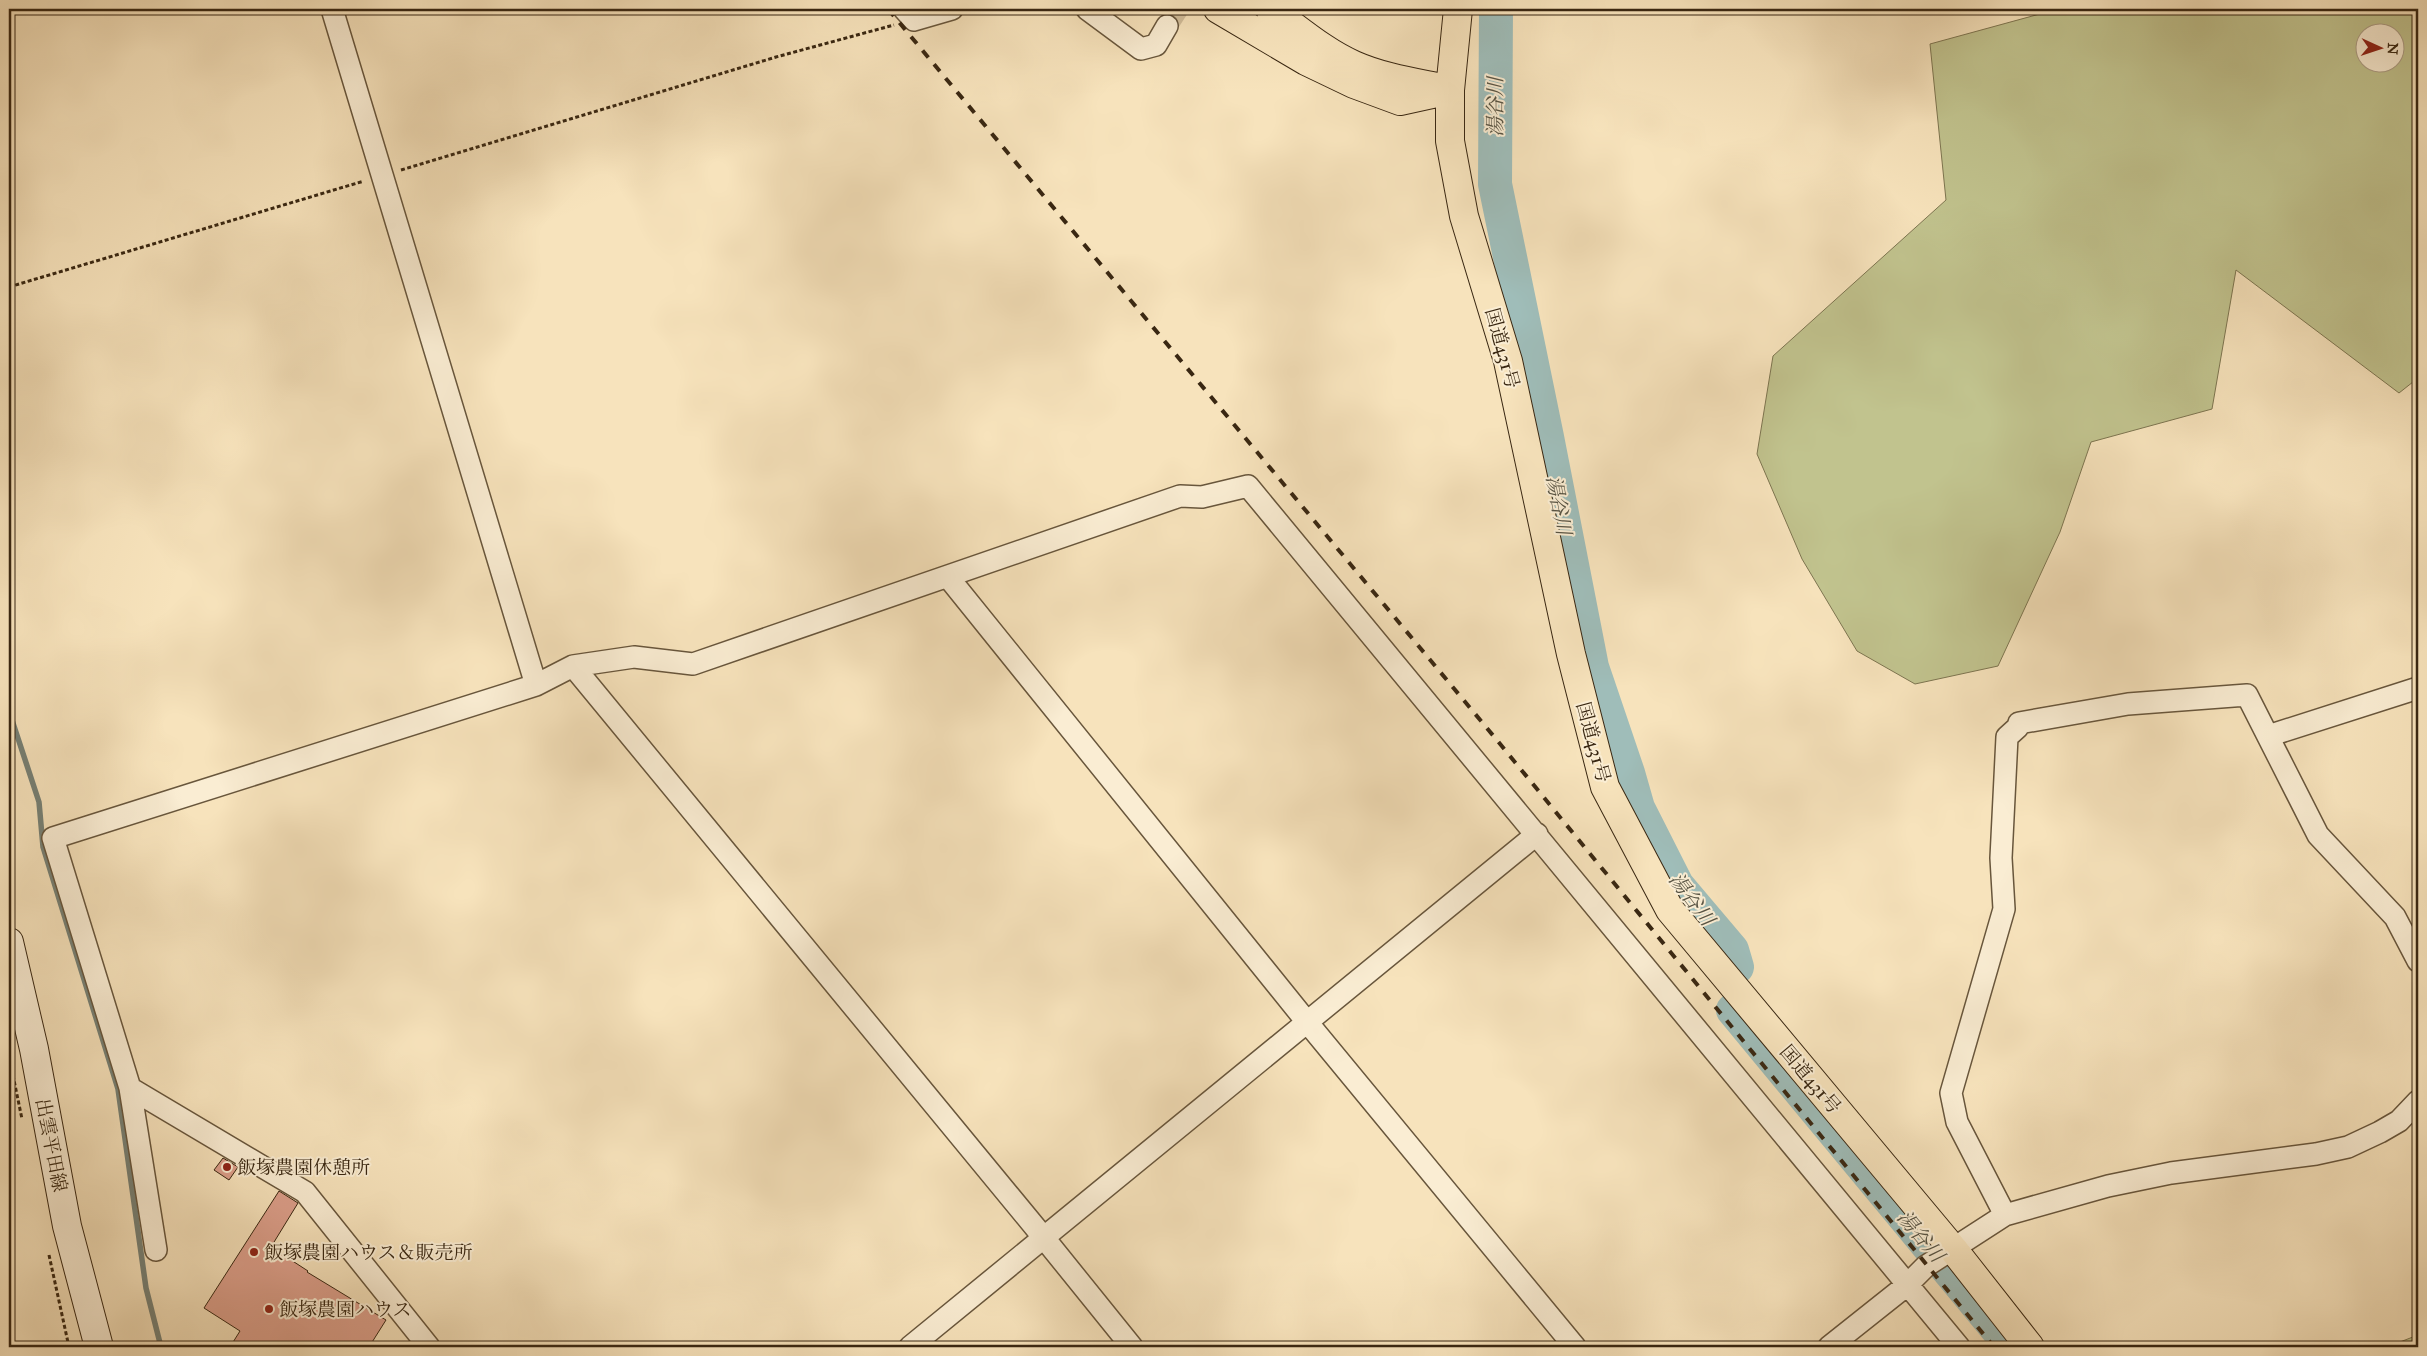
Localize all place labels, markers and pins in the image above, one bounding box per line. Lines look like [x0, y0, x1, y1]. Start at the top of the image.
place label: 飯塚農園休憩所 [237, 1156, 370, 1179]
marker: 飯塚農園休憩所 [221, 1161, 233, 1173]
place label: 飯塚農園ハウス＆販売所 [264, 1241, 472, 1264]
marker: 飯塚農園ハウス＆販売所 [248, 1246, 260, 1258]
place label: 飯塚農園ハウス [279, 1298, 411, 1321]
marker: 飯塚農園ハウス [263, 1303, 275, 1315]

